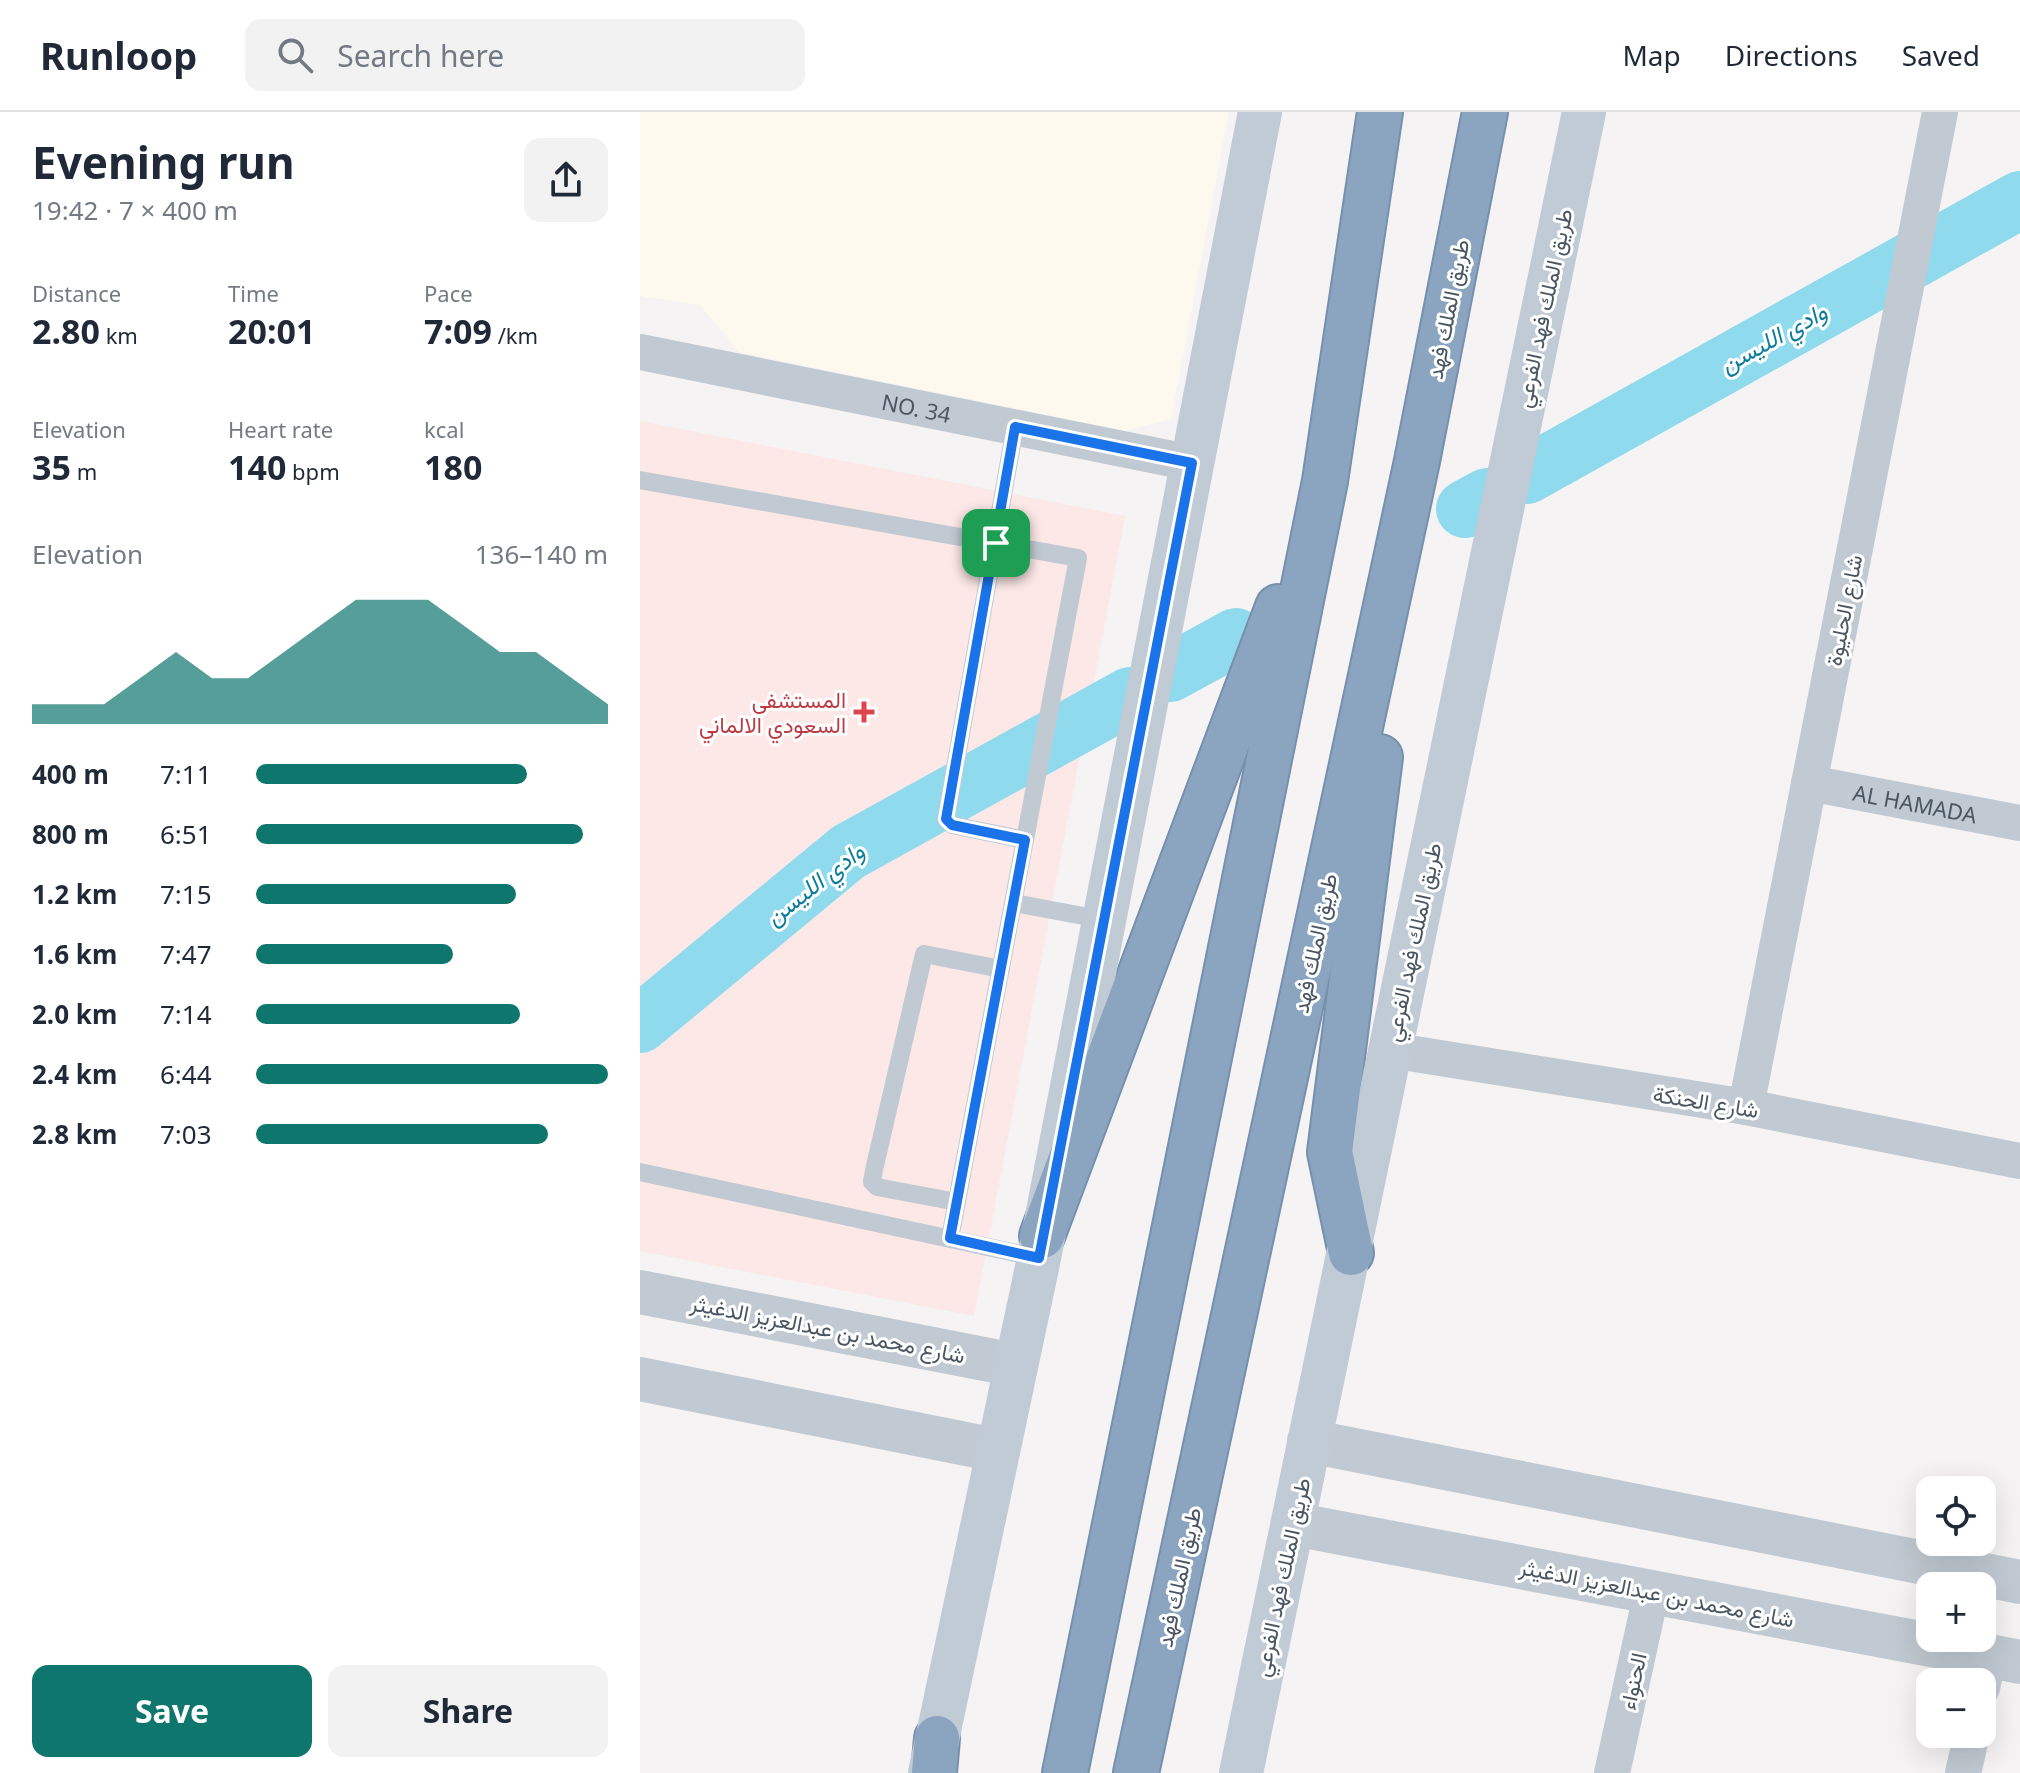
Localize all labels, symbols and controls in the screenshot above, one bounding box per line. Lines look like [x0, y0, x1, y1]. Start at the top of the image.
search box [245, 19, 805, 91]
text: Runloop [40, 29, 197, 81]
icon: search [273, 33, 317, 77]
text: Search here [337, 35, 504, 76]
text: Map [1622, 36, 1681, 74]
text: Directions [1725, 36, 1858, 74]
text: Saved [1902, 36, 1980, 74]
text: Evening run [32, 132, 295, 192]
button: share [524, 138, 608, 222]
text: 19:42 · 7 × 400 m [32, 192, 238, 228]
street label: طريق الملك فهد الفرعي [1507, 206, 1584, 411]
street label: طريق الملك فهد [1419, 237, 1475, 381]
text: Distance [32, 278, 121, 308]
text: Time [228, 278, 279, 308]
text: Pace [424, 278, 473, 308]
water label: وادي الليسن [1714, 294, 1835, 383]
text: 2.80 [32, 308, 100, 354]
text: 20:01 [228, 308, 315, 354]
text: 7:09 [424, 308, 492, 354]
text: km [100, 320, 138, 350]
text: /km [492, 320, 538, 350]
street label: NO. 34 [879, 386, 954, 429]
text: Elevation [32, 414, 126, 444]
text: Heart rate [228, 414, 333, 444]
text: kcal [424, 414, 464, 444]
text: 35 [32, 444, 71, 490]
text: 140 [228, 444, 286, 490]
text: 180 [424, 444, 482, 490]
text: m [71, 456, 97, 486]
text: bpm [286, 456, 340, 486]
pin [962, 509, 1030, 577]
icon: arrive [974, 521, 1018, 565]
text: Elevation [32, 536, 143, 572]
text: 136–140 m [475, 536, 608, 572]
street label: شارع الحليوة [1818, 552, 1869, 668]
place label: المستشفى السعودي الالماني [699, 684, 846, 744]
marker: المستشفى السعودي الالماني [853, 701, 875, 723]
text: 400 m [32, 756, 109, 792]
text: 7:11 [160, 756, 212, 792]
street label: AL HAMADA [1851, 777, 1980, 830]
text: 800 m [32, 816, 109, 852]
text: 6:51 [160, 816, 212, 852]
water label: وادي الليسن [758, 834, 873, 935]
street label: طريق الملك فهد الفرعي [1376, 840, 1453, 1045]
street label: طريق الملك فهد [1285, 871, 1343, 1015]
text: 1.2 km [32, 876, 117, 912]
text: 7:15 [160, 876, 212, 912]
text: 1.6 km [32, 936, 117, 972]
text: 7:47 [160, 936, 212, 972]
text: 2.0 km [32, 996, 117, 1032]
text: 7:14 [160, 996, 212, 1032]
text: 2.4 km [32, 1056, 117, 1092]
text: 6:44 [160, 1056, 212, 1092]
street label: شارع الحنكة [1651, 1078, 1761, 1125]
text: 2.8 km [32, 1116, 117, 1152]
text: 7:03 [160, 1116, 212, 1152]
street label: شارع محمد بن عبدالعزيز الدغيثر [687, 1286, 968, 1370]
street label: طريق الملك فهد الفرعي [1245, 1475, 1322, 1680]
map controls [1916, 1476, 1996, 1748]
button: locate [1916, 1476, 1996, 1556]
street label: طريق الملك فهد [1149, 1505, 1207, 1649]
street label: شارع محمد بن عبدالعزيز الدغيثر [1516, 1550, 1797, 1634]
button: + [1916, 1572, 1996, 1652]
street label: الحنواء [1611, 1650, 1653, 1712]
button: Save [32, 1665, 312, 1757]
button: Share [328, 1665, 608, 1757]
button: − [1916, 1668, 1996, 1748]

